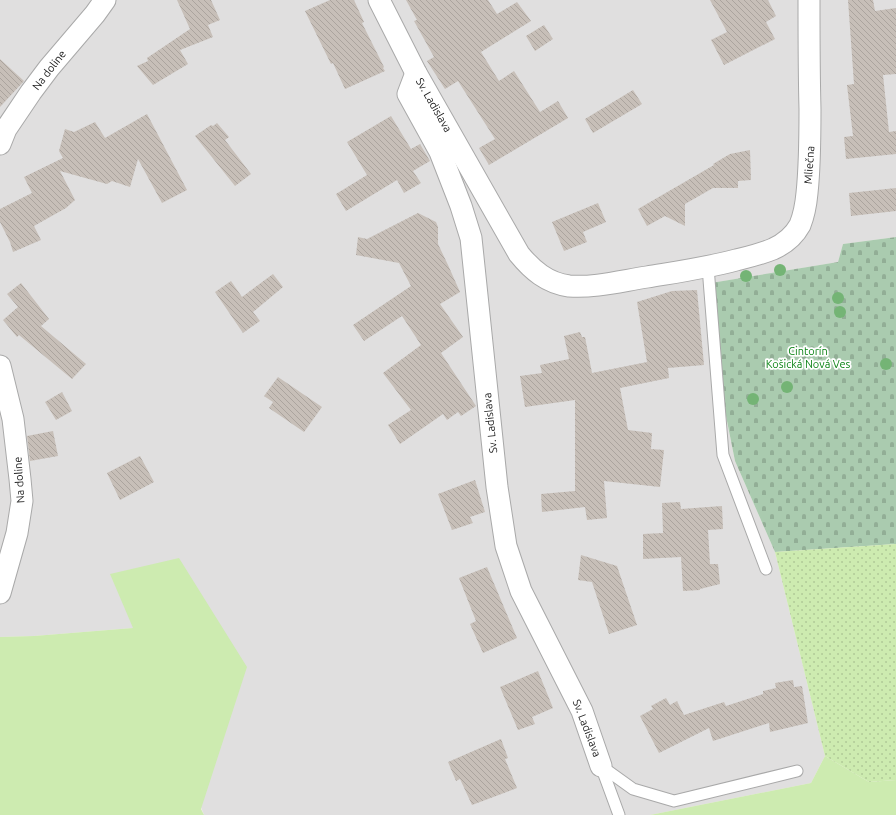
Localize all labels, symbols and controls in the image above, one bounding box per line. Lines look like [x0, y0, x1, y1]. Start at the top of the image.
street label: Na doline [30, 48, 68, 92]
street label: Sv. Ladislava [414, 76, 454, 134]
street label: Mliečna [802, 146, 816, 184]
park label: Cintorín Košická Nová Ves [766, 345, 850, 370]
street label: Sv. Ladislava [481, 392, 499, 454]
street label: Na doline [11, 456, 27, 504]
street label: Sv. Ladislava [571, 698, 603, 758]

